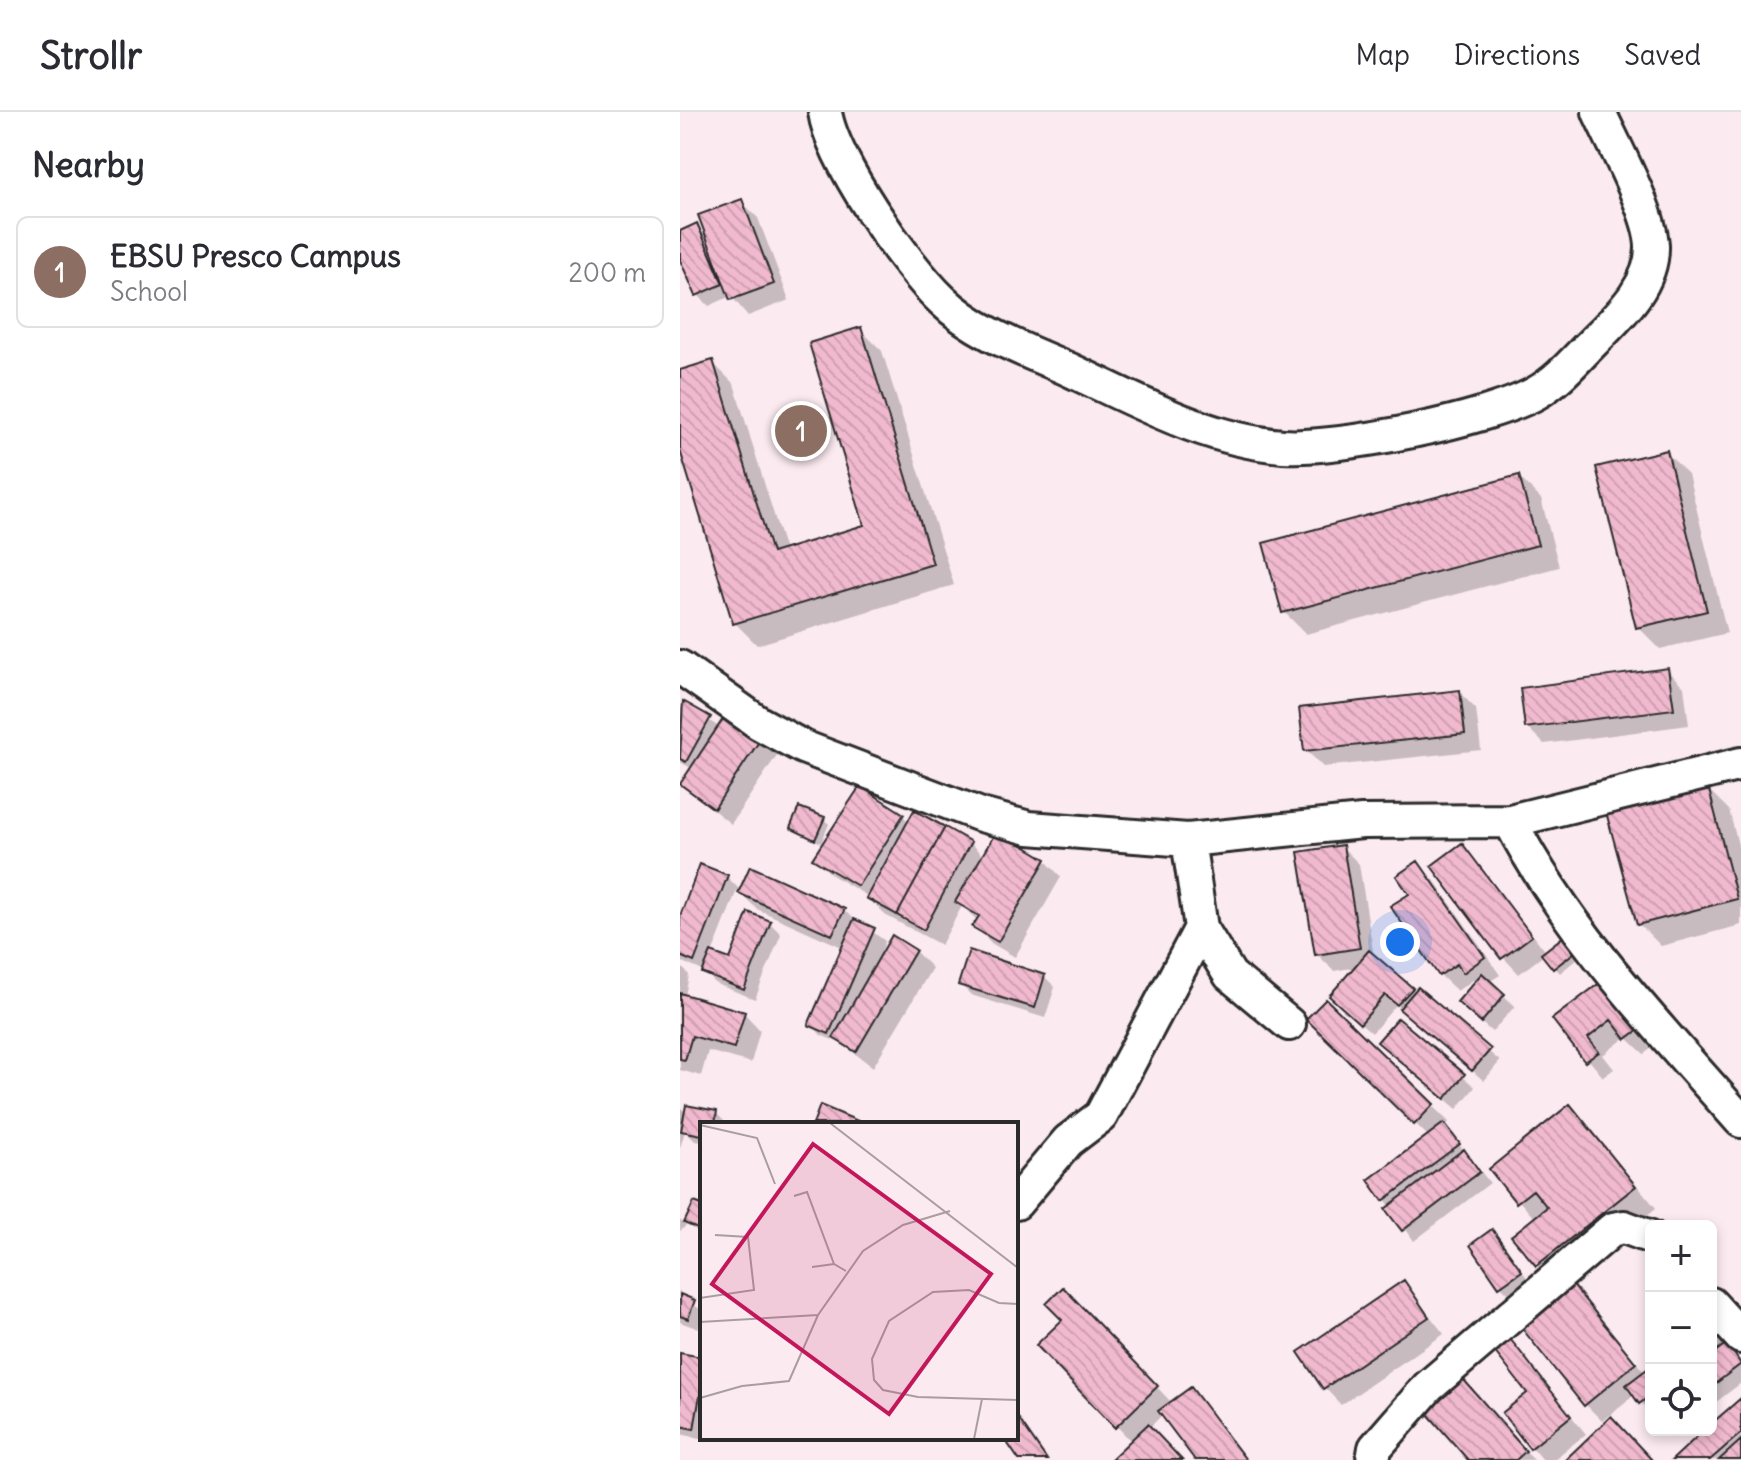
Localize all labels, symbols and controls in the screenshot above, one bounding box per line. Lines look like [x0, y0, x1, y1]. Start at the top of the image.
text: Strollr [40, 32, 142, 79]
text: Map [1355, 37, 1410, 73]
text: Directions [1454, 37, 1580, 73]
text: Saved [1624, 37, 1701, 73]
text: Nearby [32, 143, 145, 186]
text: EBSU Presco Campus [110, 237, 401, 275]
text: 1 [55, 256, 65, 289]
text: 200 m [569, 256, 646, 289]
text: School [110, 275, 188, 308]
pin: 1 [775, 401, 827, 461]
your location [1380, 922, 1420, 962]
inset map [700, 1122, 1018, 1440]
map controls [1645, 1220, 1717, 1436]
button: + [1645, 1220, 1717, 1292]
button: − [1645, 1292, 1717, 1364]
button: locate [1645, 1364, 1717, 1436]

